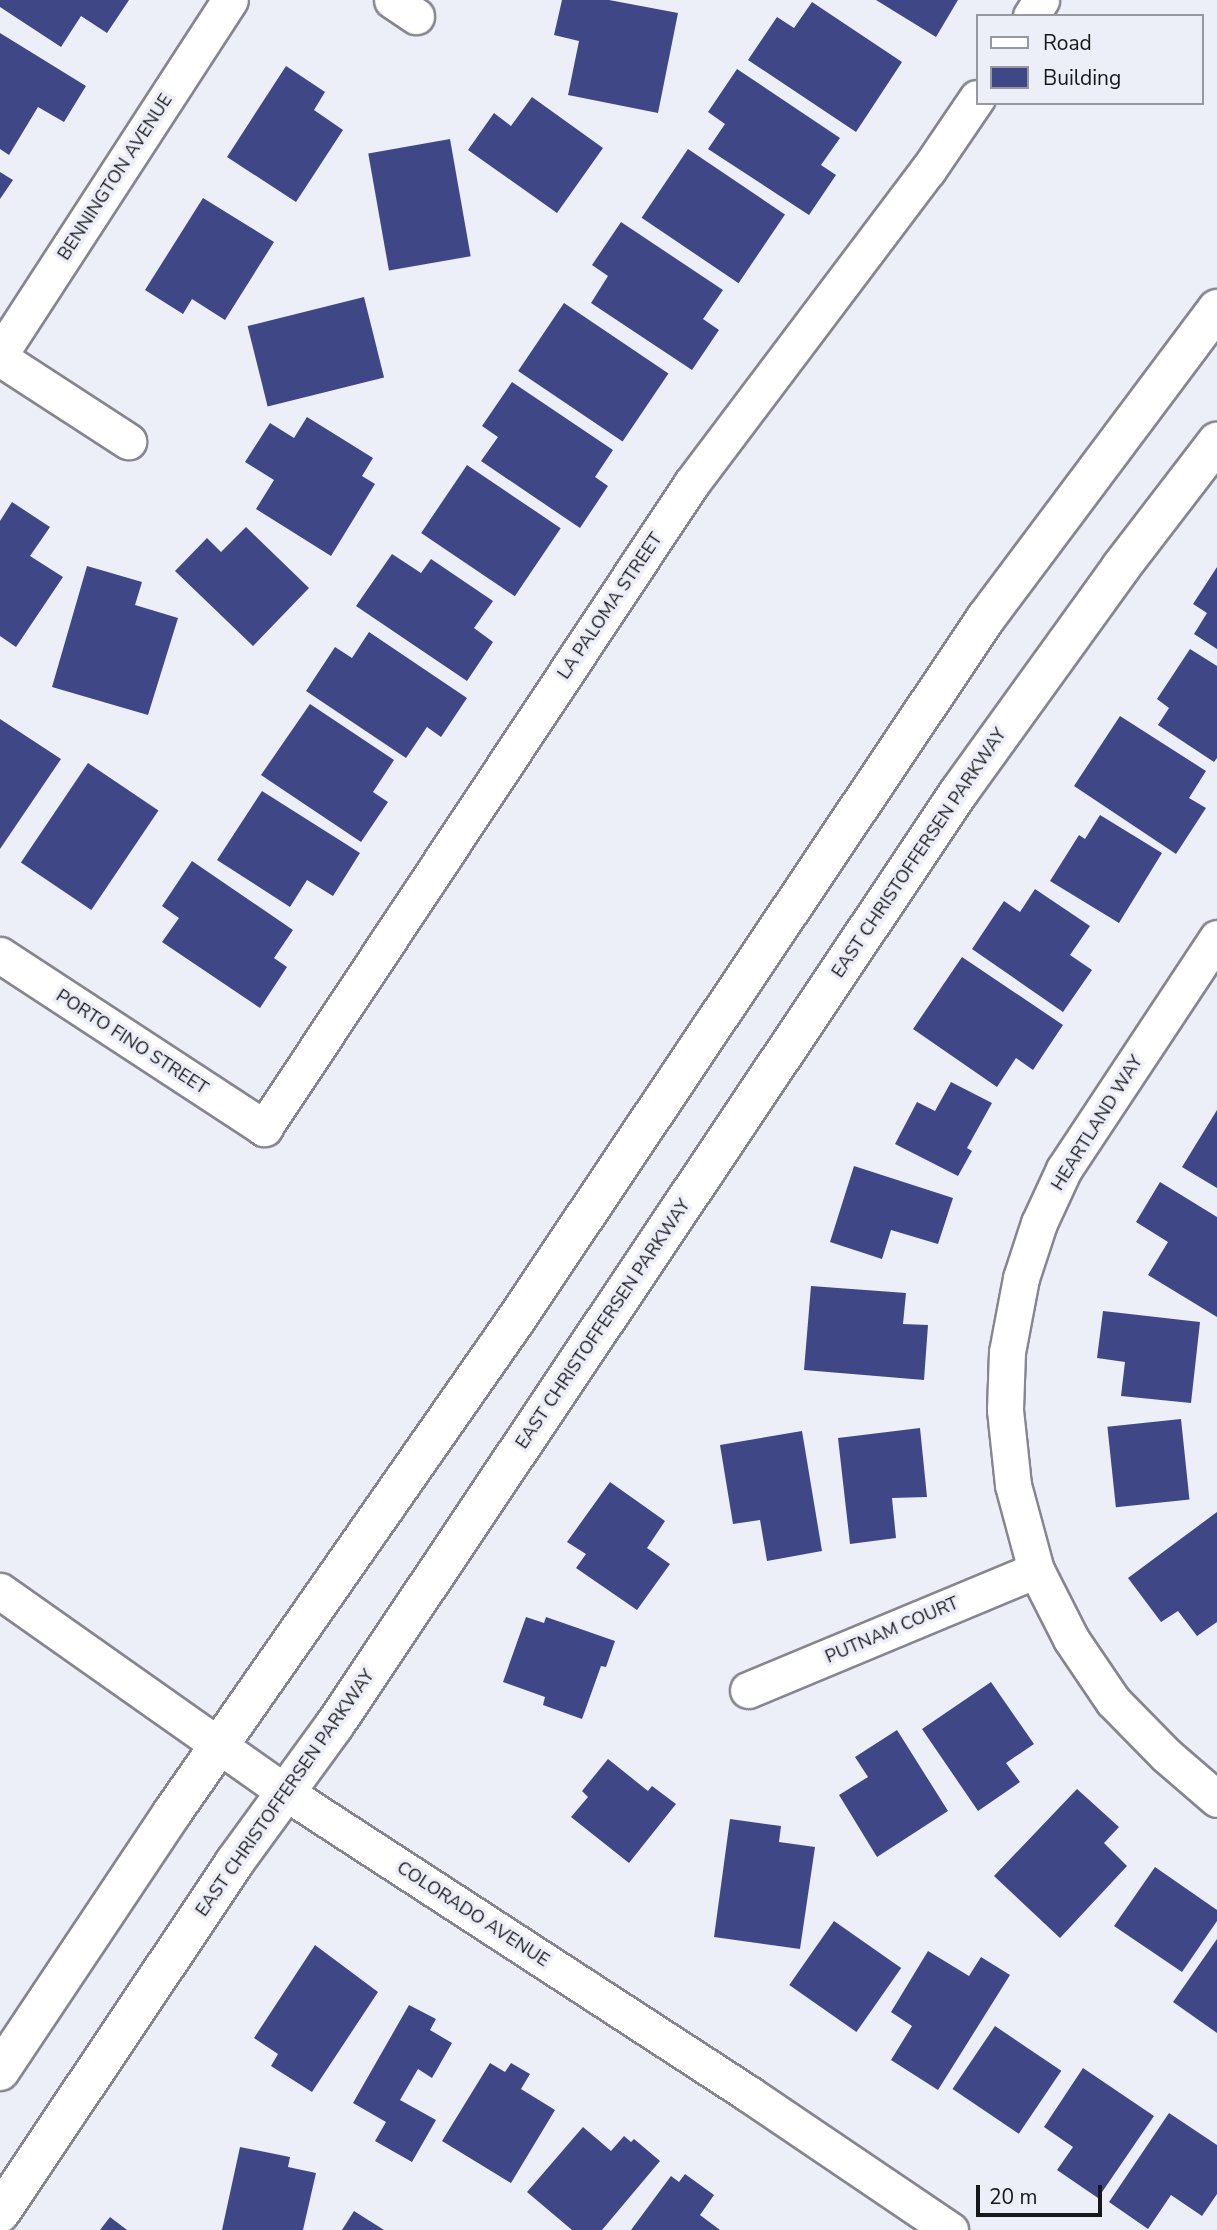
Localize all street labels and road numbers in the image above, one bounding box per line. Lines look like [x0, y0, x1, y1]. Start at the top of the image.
street label: BENNINGTON AVENUE [53, 90, 177, 264]
street label: LA PALOMA STREET [553, 529, 667, 683]
street label: EAST CHRISTOFFERSEN PARKWAY [827, 724, 1011, 982]
street label: PORTO FINO STREET [52, 985, 212, 1099]
street label: HEARTLAND WAY [1047, 1052, 1147, 1194]
street label: EAST CHRISTOFFERSEN PARKWAY [511, 1195, 695, 1453]
street label: PUTNAM COURT [822, 1592, 962, 1668]
street label: EAST CHRISTOFFERSEN PARKWAY [191, 1666, 379, 1920]
street label: COLORADO AVENUE [393, 1857, 553, 1971]

